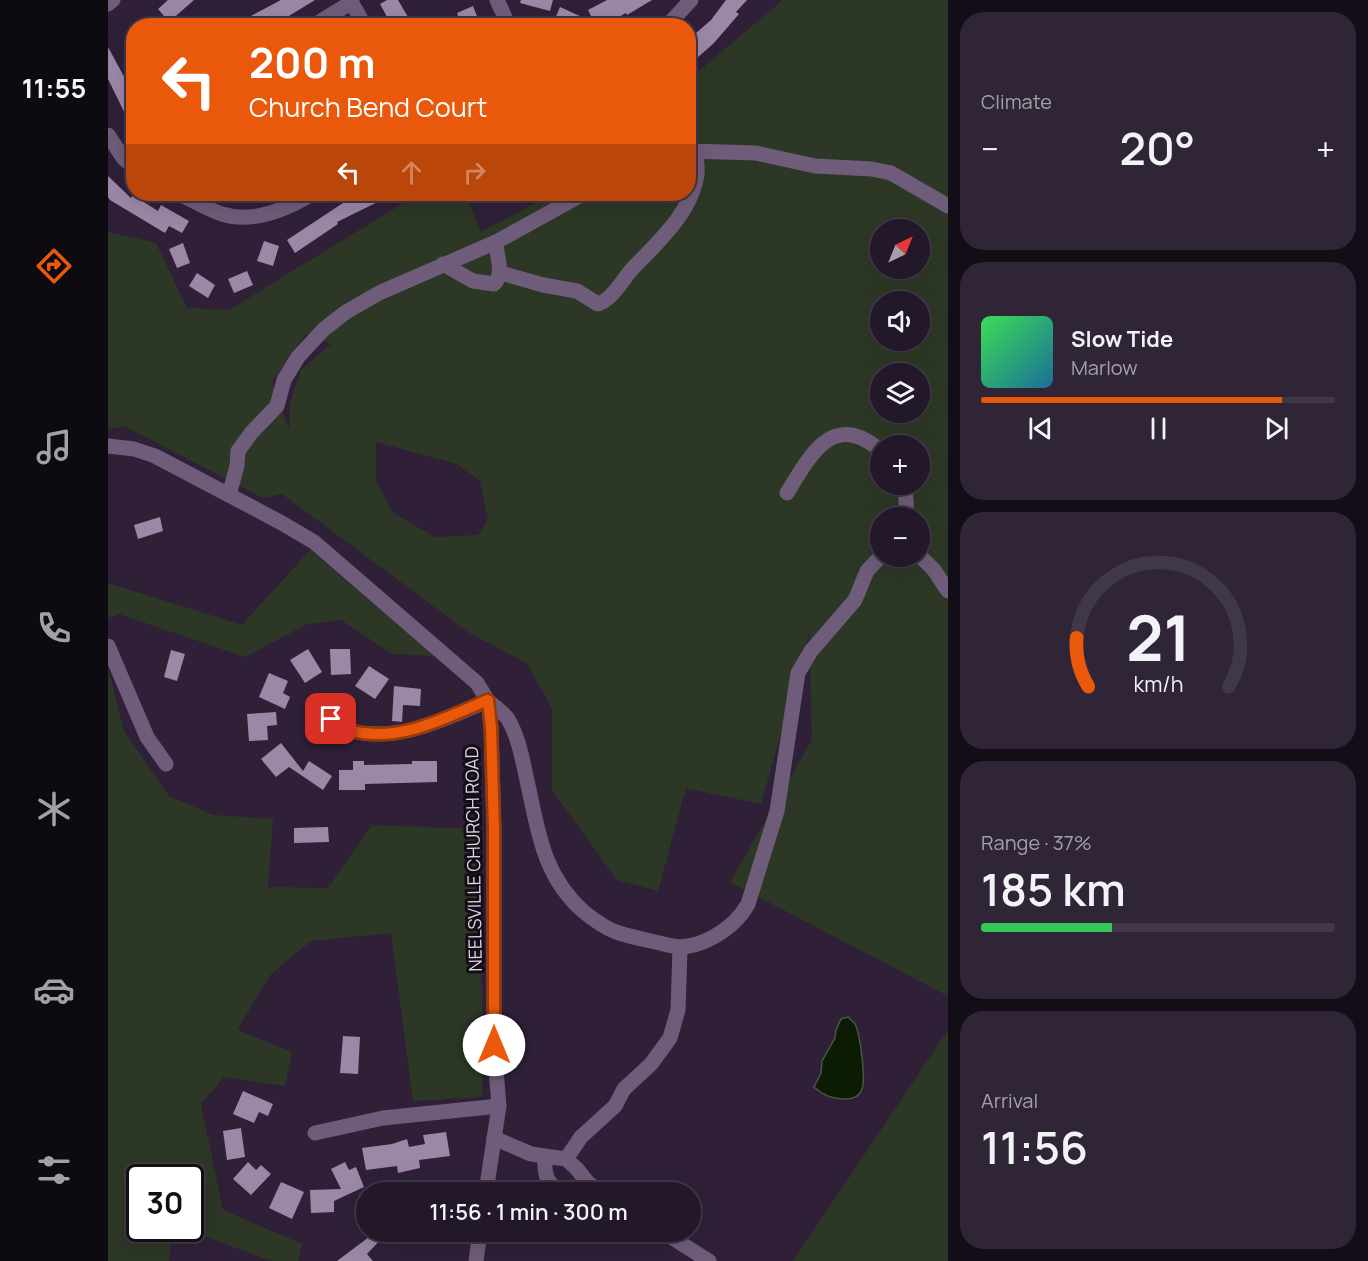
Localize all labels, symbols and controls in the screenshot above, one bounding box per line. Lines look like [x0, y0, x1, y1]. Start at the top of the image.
text: 200 m [249, 33, 375, 91]
icon: left [150, 42, 228, 120]
text: 11:55 [22, 69, 86, 106]
text: Church Bend Court [249, 88, 487, 125]
text: Climate [981, 88, 1052, 115]
text: 20° [1120, 117, 1195, 179]
text: − [981, 126, 999, 171]
text: + [1316, 126, 1335, 171]
icon: left [332, 156, 365, 189]
icon: ahead [395, 156, 428, 189]
icon: right [458, 156, 491, 189]
north arrow [870, 219, 930, 279]
map controls [870, 219, 930, 567]
icon: directions [33, 245, 75, 287]
button: sound [870, 291, 930, 351]
text: Slow Tide [1071, 324, 1173, 354]
text: Marlow [1071, 354, 1138, 381]
button: layers [870, 363, 930, 423]
icon: previous [1024, 412, 1057, 445]
icon: pause [1142, 412, 1175, 445]
icon: next [1260, 412, 1293, 445]
icon: music [33, 426, 75, 468]
button: + [870, 435, 930, 495]
button: − [870, 507, 930, 567]
text: 21 [1126, 595, 1190, 681]
icon: phone [33, 607, 75, 649]
text: km/h [1133, 670, 1183, 699]
pin [305, 693, 356, 744]
icon: arrive [314, 702, 347, 735]
street label: NEELSVILLE CHURCH ROAD [459, 746, 487, 972]
icon: climate [33, 788, 75, 830]
text: Range · 37% [981, 829, 1092, 856]
text: 185 km [981, 858, 1126, 920]
icon: car [33, 969, 75, 1011]
position arrow [462, 1013, 526, 1077]
text: Arrival [981, 1087, 1038, 1114]
text: 11:56 [981, 1116, 1088, 1178]
icon: filters [33, 1149, 75, 1191]
speed limit sign: 30 [126, 1164, 204, 1242]
text: 11:56 · 1 min · 300 m [429, 1197, 628, 1227]

